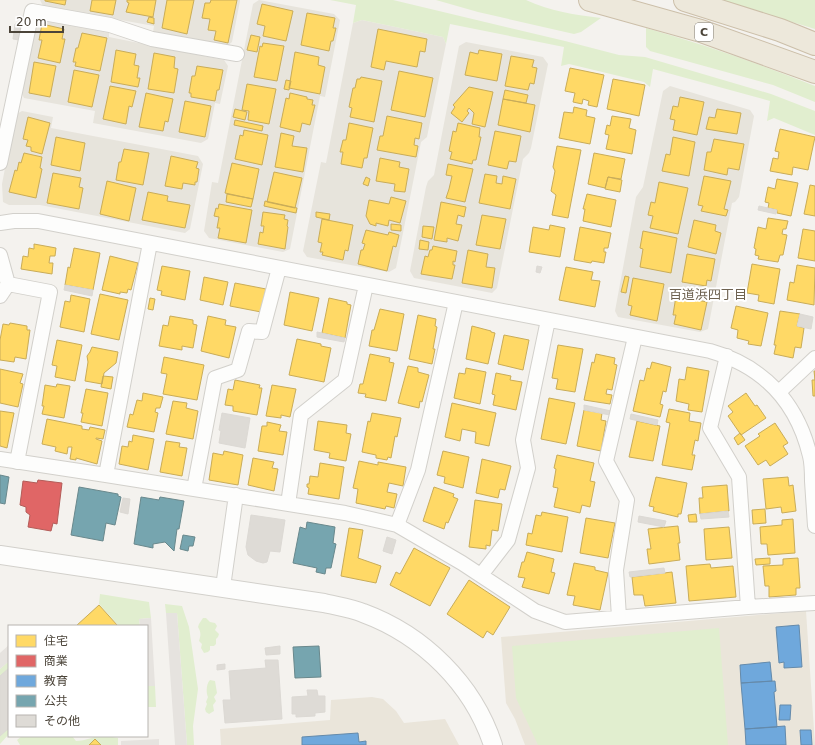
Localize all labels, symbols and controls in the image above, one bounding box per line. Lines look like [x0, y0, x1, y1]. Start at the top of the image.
scale bar [10, 8, 63, 34]
text: 20 m [16, 15, 47, 29]
road number: C [695, 23, 713, 41]
district label: 百道浜四丁目 [669, 287, 747, 302]
legend [8, 625, 148, 737]
text: 住宅 [44, 634, 68, 648]
text: 商業 [44, 654, 68, 668]
text: 教育 [44, 674, 68, 688]
text: 公共 [44, 694, 68, 708]
text: その他 [44, 714, 80, 728]

